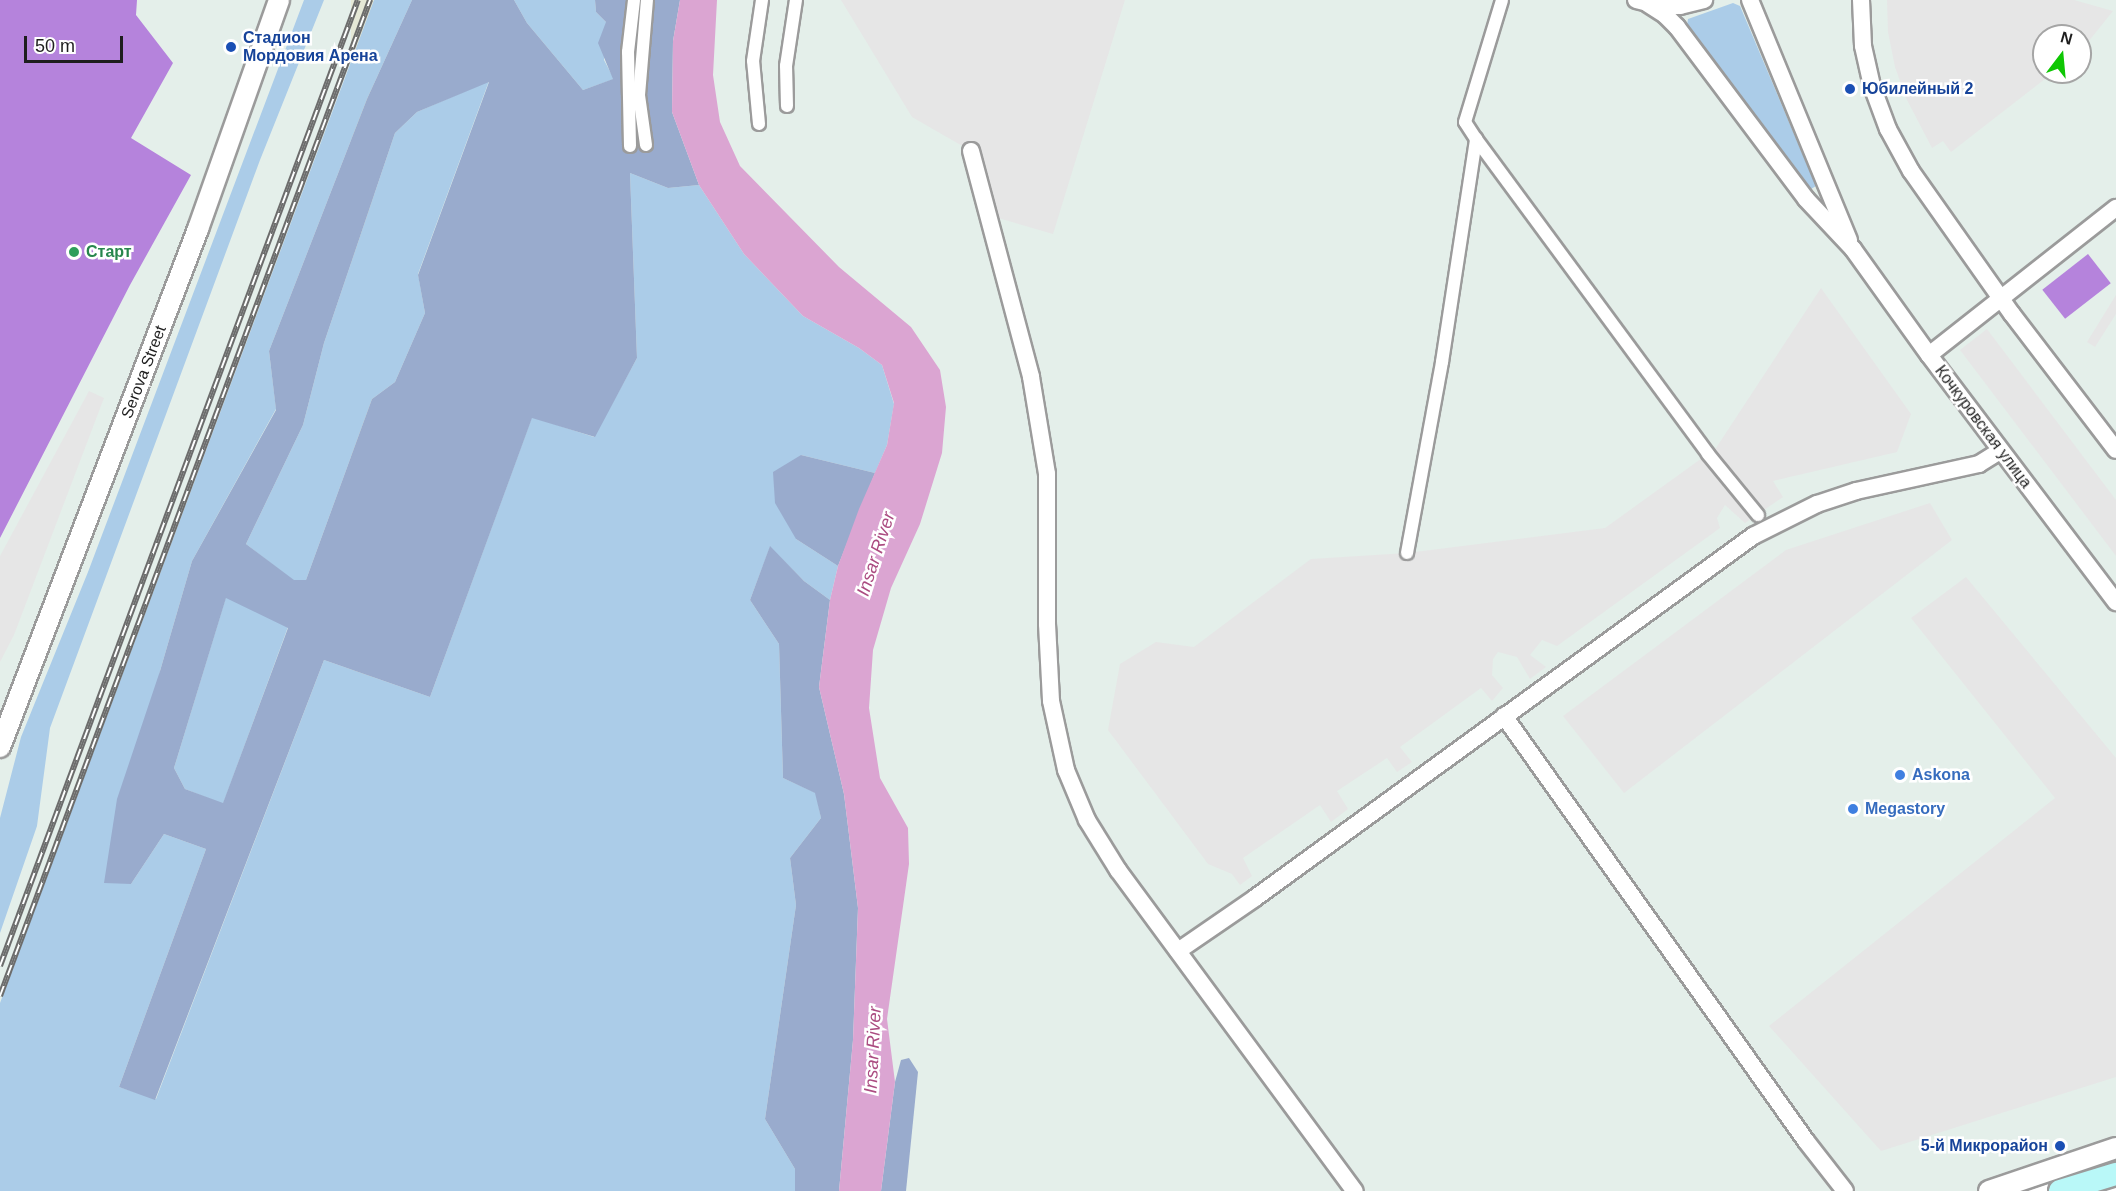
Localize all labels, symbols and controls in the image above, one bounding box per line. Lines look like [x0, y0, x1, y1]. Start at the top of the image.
scale bar [27, 24, 126, 62]
north arrow [2032, 24, 2092, 84]
place label: Стадион Мордовия Арена [243, 28, 378, 66]
text: N [2059, 28, 2074, 48]
text: 50 m [35, 36, 75, 56]
marker: Стадион Мордовия Арена [224, 40, 238, 54]
place label: Юбилейный 2 [1862, 79, 1973, 99]
marker: Юбилейный 2 [1843, 82, 1857, 96]
place label: Старт [86, 242, 132, 262]
marker: Старт [67, 245, 81, 259]
street label: Serova Street [118, 323, 170, 421]
street label: Кочкуровская улица [1931, 362, 2035, 492]
water label: Insar River [852, 509, 900, 599]
place label: Askona [1912, 765, 1970, 785]
marker: Askona [1893, 768, 1907, 782]
place label: Megastory [1865, 799, 1945, 819]
marker: Megastory [1846, 802, 1860, 816]
water label: Insar River [860, 1006, 886, 1094]
place label: 5-й Микрорайон [1921, 1136, 2048, 1156]
marker: 5-й Микрорайон [2053, 1139, 2067, 1153]

